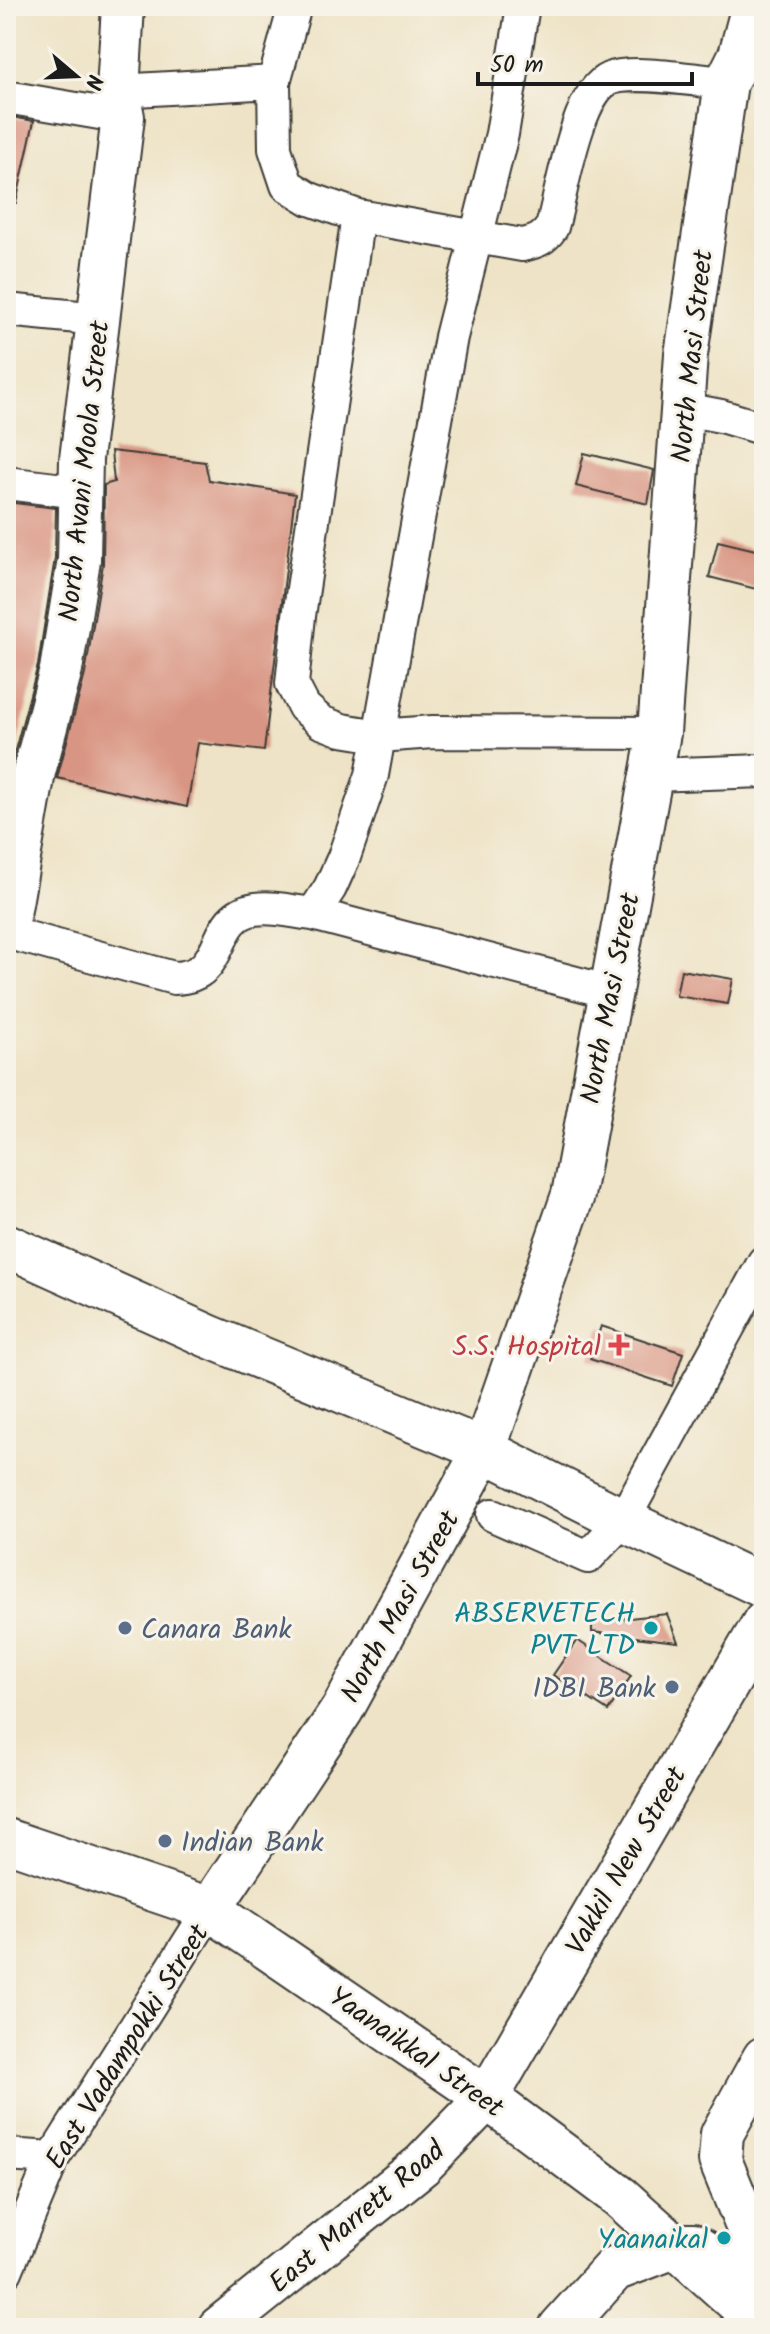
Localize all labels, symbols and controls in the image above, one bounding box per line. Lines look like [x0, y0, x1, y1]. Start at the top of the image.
north arrow [36, 36, 116, 116]
scale bar [478, 36, 692, 86]
text: 50 m [490, 46, 544, 85]
text: N [74, 69, 111, 94]
street label: North Masi Street [660, 246, 727, 465]
street label: North Avani Moola Street [47, 317, 124, 624]
street label: North Masi Street [569, 888, 654, 1108]
place label: S.S. Hospital [453, 1325, 601, 1370]
marker: S.S. Hospital [608, 1334, 630, 1356]
street label: North Masi Street [330, 1502, 473, 1712]
place label: ABSERVETECH PVT LTD [454, 1592, 635, 1669]
place label: Canara Bank [141, 1608, 292, 1653]
marker: Canara Bank [116, 1619, 134, 1637]
marker: ABSERVETECH PVT LTD [642, 1619, 660, 1637]
place label: IDBI Bank [532, 1667, 657, 1712]
marker: IDBI Bank [663, 1678, 681, 1696]
street label: Vakkil New Street [555, 1757, 700, 1964]
place label: Indian Bank [181, 1821, 324, 1866]
marker: Indian Bank [156, 1832, 174, 1850]
street label: East Vadampokki Street [34, 1915, 223, 2179]
street label: Yaanaikkal Street [318, 1976, 514, 2131]
street label: East Marrett Road [259, 2130, 457, 2306]
place label: Yaanaikal [598, 2218, 708, 2263]
marker: Yaanaikal [715, 2229, 733, 2247]

